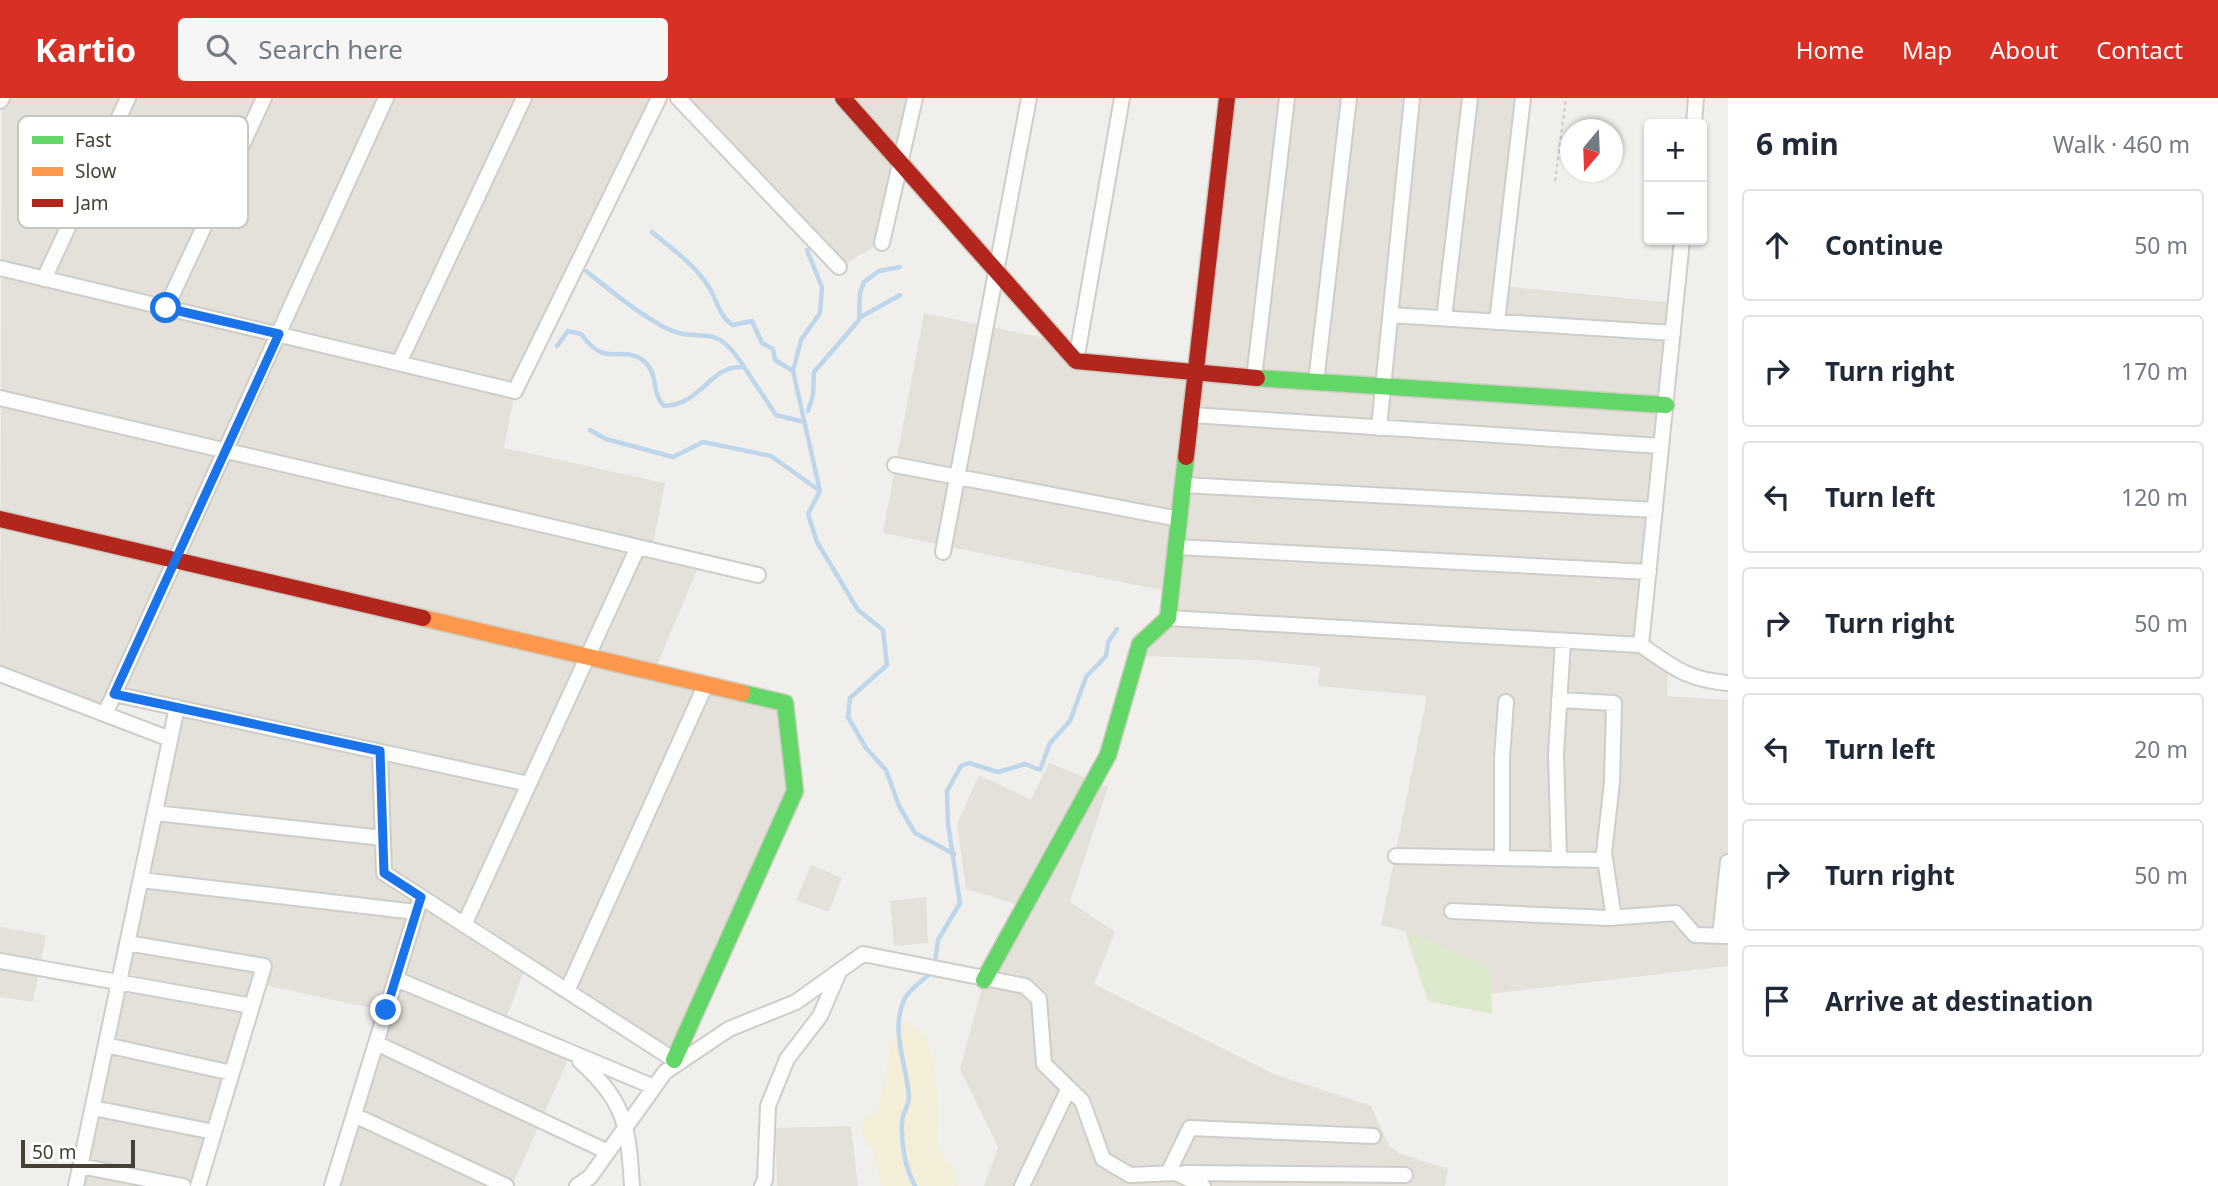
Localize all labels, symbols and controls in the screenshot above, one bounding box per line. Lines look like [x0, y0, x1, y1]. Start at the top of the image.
search box [178, 18, 668, 81]
text: Kartio [35, 27, 136, 72]
icon: search [202, 30, 240, 68]
text: Search here [258, 31, 403, 67]
text: Home [1796, 33, 1864, 66]
text: Map [1902, 33, 1952, 66]
text: About [1990, 33, 2058, 66]
text: Contact [2096, 33, 2183, 66]
legend [18, 116, 248, 228]
north arrow [1560, 119, 1623, 182]
map controls [1644, 119, 1707, 245]
button: + [1644, 119, 1707, 182]
text: 6 min [1756, 123, 1839, 164]
text: Fast [75, 127, 112, 153]
text: Walk · 460 m [2053, 128, 2190, 160]
text: Slow [75, 158, 116, 184]
button: − [1644, 182, 1707, 245]
text: Jam [73, 190, 109, 216]
icon: ahead [1758, 226, 1796, 264]
text: Continue [1825, 227, 1943, 263]
text: 50 m [2134, 229, 2188, 261]
route start [150, 292, 181, 323]
icon: right [1758, 352, 1796, 390]
text: Turn right [1825, 353, 1955, 389]
text: 170 m [2121, 355, 2188, 387]
icon: left [1758, 478, 1796, 516]
text: Turn left [1825, 479, 1936, 515]
text: 120 m [2121, 481, 2188, 513]
icon: right [1758, 604, 1796, 642]
text: Turn right [1825, 605, 1955, 641]
text: 50 m [2134, 607, 2188, 639]
icon: left [1758, 730, 1796, 768]
text: Turn left [1825, 731, 1936, 767]
text: 20 m [2134, 733, 2188, 765]
icon: right [1758, 856, 1796, 894]
text: Turn right [1825, 857, 1955, 893]
text: 50 m [2134, 859, 2188, 891]
icon: arrive [1758, 982, 1796, 1020]
text: Arrive at destination [1825, 983, 2094, 1019]
route end [370, 994, 401, 1025]
scale bar [21, 1137, 135, 1169]
text: 50 m [32, 1139, 76, 1165]

